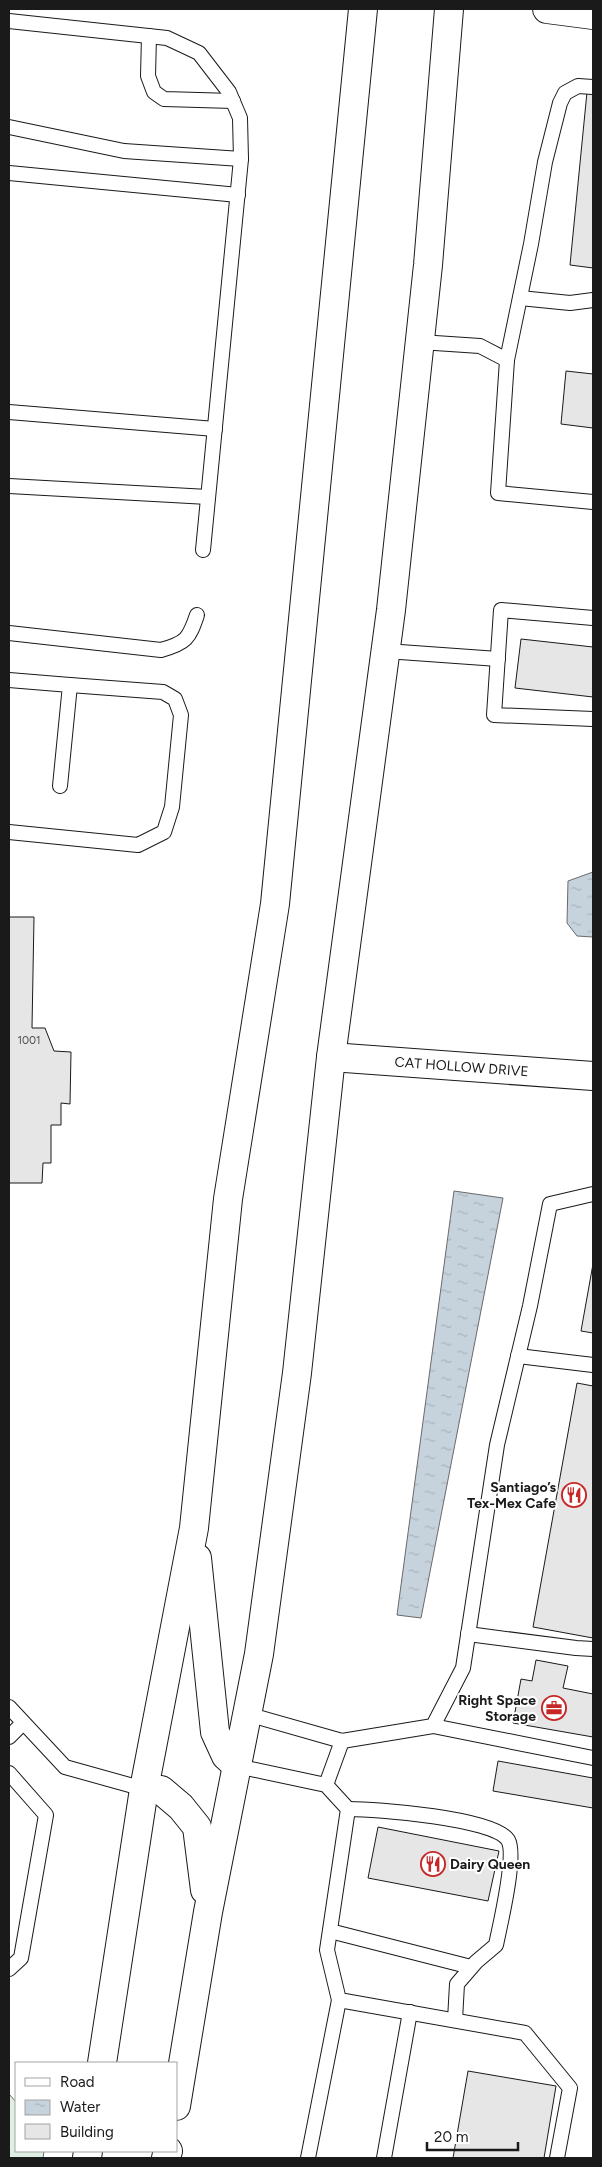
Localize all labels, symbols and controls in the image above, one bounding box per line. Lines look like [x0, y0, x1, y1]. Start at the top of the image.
house number: 1001 [17, 1034, 41, 1047]
street label: CAT HOLLOW DRIVE [394, 1053, 529, 1080]
place label: Santiago’s Tex-Mex Cafe [467, 1479, 556, 1512]
restaurant icon: Santiago’s Tex-Mex Cafe [561, 1482, 587, 1508]
place label: Right Space Storage [458, 1692, 536, 1725]
office icon: Right Space Storage [541, 1695, 567, 1721]
restaurant icon: Dairy Queen [420, 1851, 446, 1877]
place label: Dairy Queen [450, 1856, 530, 1873]
legend [15, 2062, 178, 2152]
text: Road [60, 2073, 95, 2091]
text: Water [60, 2098, 100, 2116]
scale bar [427, 2120, 518, 2152]
text: Building [60, 2123, 114, 2141]
text: 20 m [434, 2128, 468, 2146]

